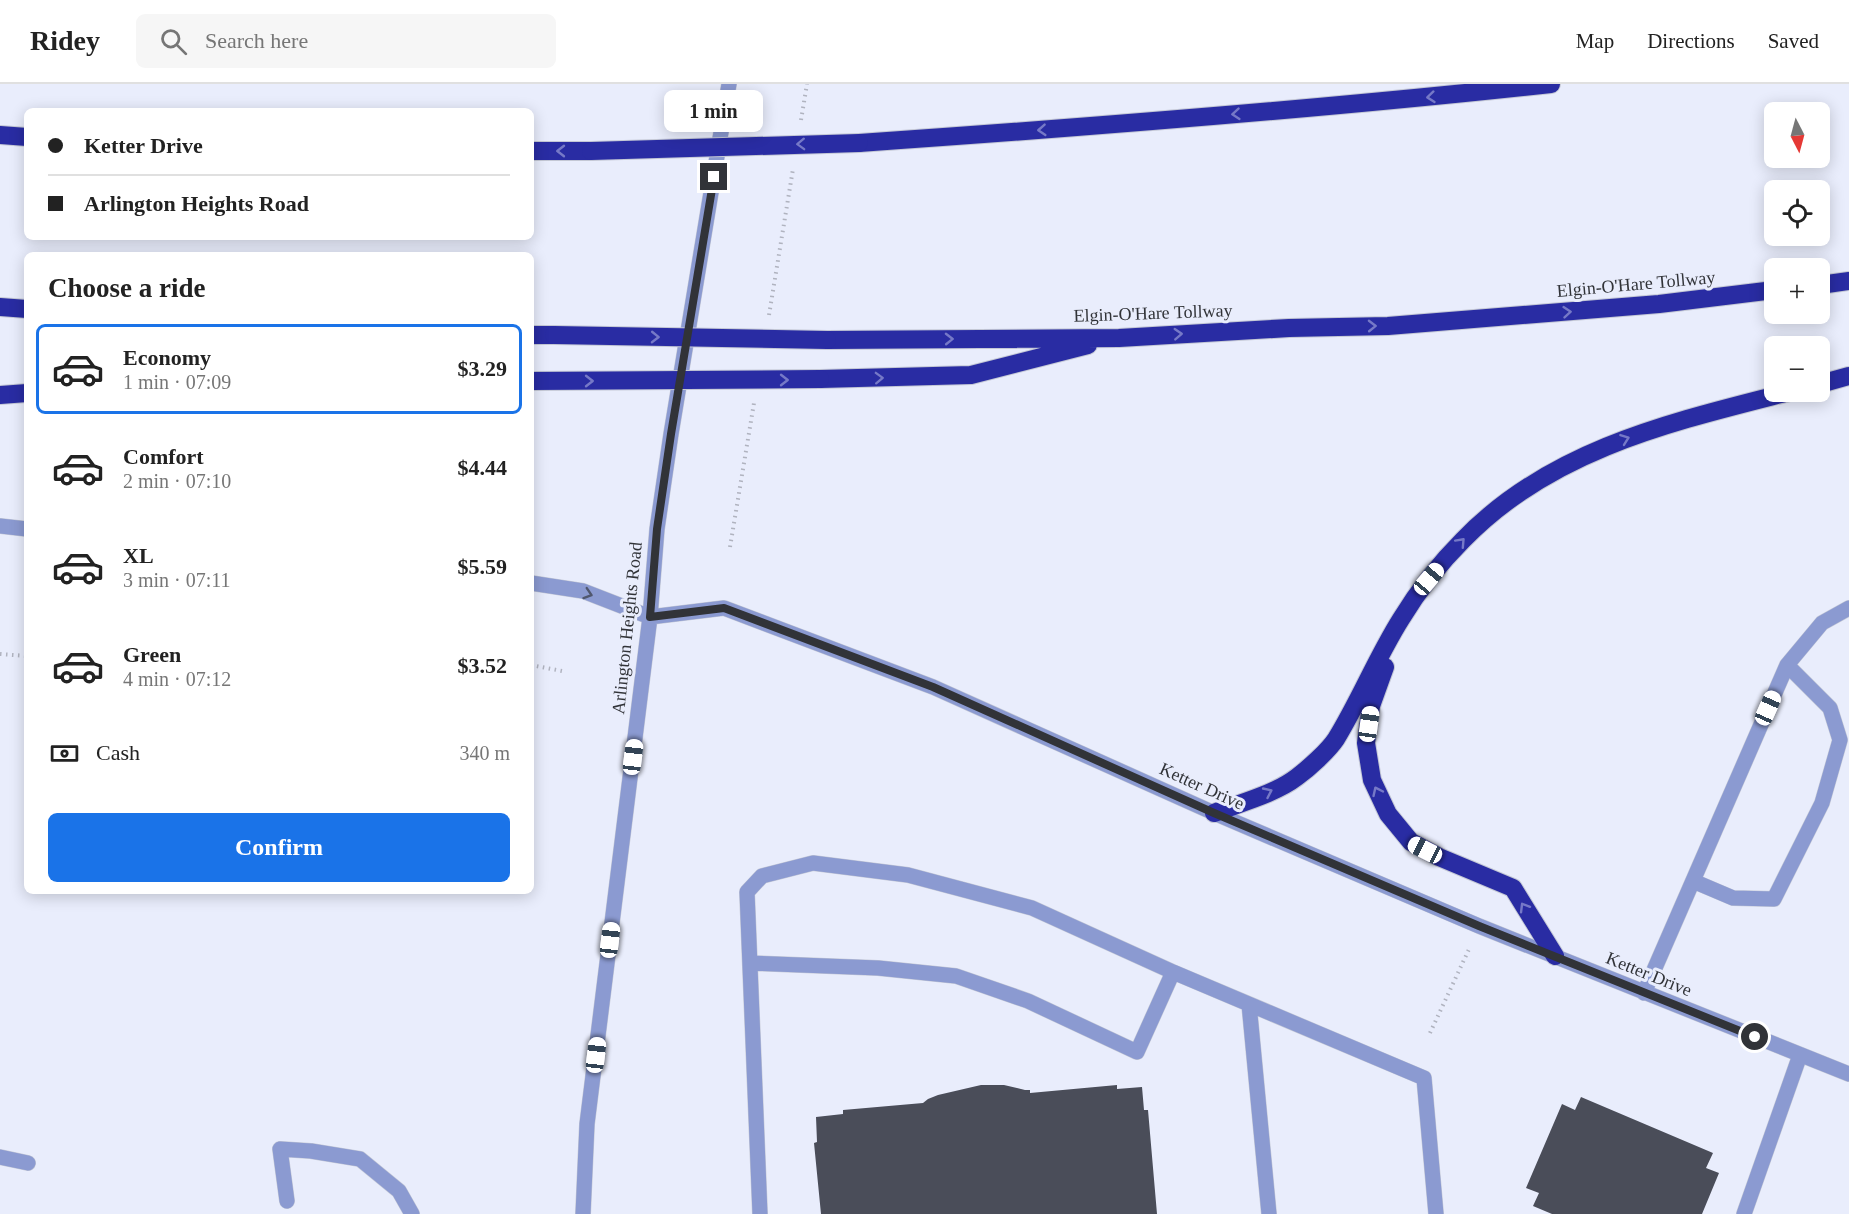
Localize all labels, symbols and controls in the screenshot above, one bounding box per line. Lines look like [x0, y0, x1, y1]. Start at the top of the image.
search box [136, 14, 556, 68]
text: Ridey [30, 25, 100, 56]
icon: search [157, 25, 190, 58]
text: Search here [205, 28, 308, 53]
text: Map [1576, 29, 1614, 53]
text: Directions [1647, 29, 1735, 53]
text: Saved [1768, 29, 1819, 53]
callout: 1 min [664, 90, 764, 132]
one-way arrow [1426, 90, 1435, 103]
text: 1 min [689, 100, 738, 122]
north arrow [1764, 102, 1830, 168]
map controls [1764, 102, 1830, 402]
one-way arrow [1232, 108, 1241, 121]
one-way arrow [1038, 124, 1047, 137]
text: Ketter Drive [84, 133, 203, 158]
one-way arrow [797, 138, 806, 151]
one-way arrow [557, 145, 566, 157]
route end [700, 163, 727, 190]
button: locate [1764, 180, 1830, 246]
text: Arlington Heights Road [84, 191, 309, 216]
button: + [1764, 258, 1830, 324]
street label: Elgin-O'Hare Tollway [1556, 267, 1716, 301]
text: Choose a ride [48, 273, 206, 303]
street label: Elgin-O'Hare Tollway [1073, 300, 1233, 326]
one-way arrow [1562, 306, 1571, 319]
one-way arrow [1368, 320, 1377, 333]
one-way arrow [1173, 328, 1182, 341]
one-way arrow [650, 331, 659, 343]
one-way arrow [944, 333, 953, 345]
button: − [1764, 336, 1830, 402]
icon: car [51, 342, 105, 396]
text: Economy [123, 345, 211, 370]
text: $3.29 [458, 356, 507, 381]
text: 1 min · 07:09 [123, 371, 231, 393]
one-way arrow [874, 371, 883, 384]
one-way arrow [780, 374, 789, 386]
one-way arrow [585, 375, 594, 387]
one-way arrow [1619, 433, 1629, 446]
icon: car [51, 441, 105, 495]
text: Comfort [123, 444, 204, 469]
text: $4.44 [458, 455, 507, 480]
text: 2 min · 07:10 [123, 470, 231, 492]
one-way arrow [1454, 539, 1465, 550]
icon: car [51, 540, 105, 594]
street label: Arlington Heights Road [608, 541, 646, 715]
text: XL [123, 543, 154, 568]
text: $5.59 [458, 554, 507, 579]
car [1411, 559, 1447, 599]
text: 3 min · 07:11 [123, 569, 231, 591]
one-way arrow [582, 586, 593, 599]
icon: car [51, 639, 105, 693]
text: Green [123, 642, 181, 667]
text: $3.52 [458, 653, 507, 678]
text: 4 min · 07:12 [123, 668, 231, 690]
car [1752, 688, 1784, 728]
car [1358, 705, 1380, 743]
icon: cash [48, 737, 81, 770]
car [622, 738, 644, 776]
text: Cash [96, 740, 140, 765]
text: 340 m [459, 742, 510, 764]
street label: Ketter Drive [1157, 758, 1247, 814]
one-way arrow [1262, 787, 1273, 799]
one-way arrow [1373, 787, 1385, 798]
button: Confirm [48, 813, 510, 882]
car [1405, 834, 1445, 866]
one-way arrow [1520, 903, 1532, 913]
car [599, 921, 621, 959]
street label: Ketter Drive [1603, 948, 1695, 1000]
route start [1741, 1023, 1768, 1050]
car [585, 1036, 607, 1074]

